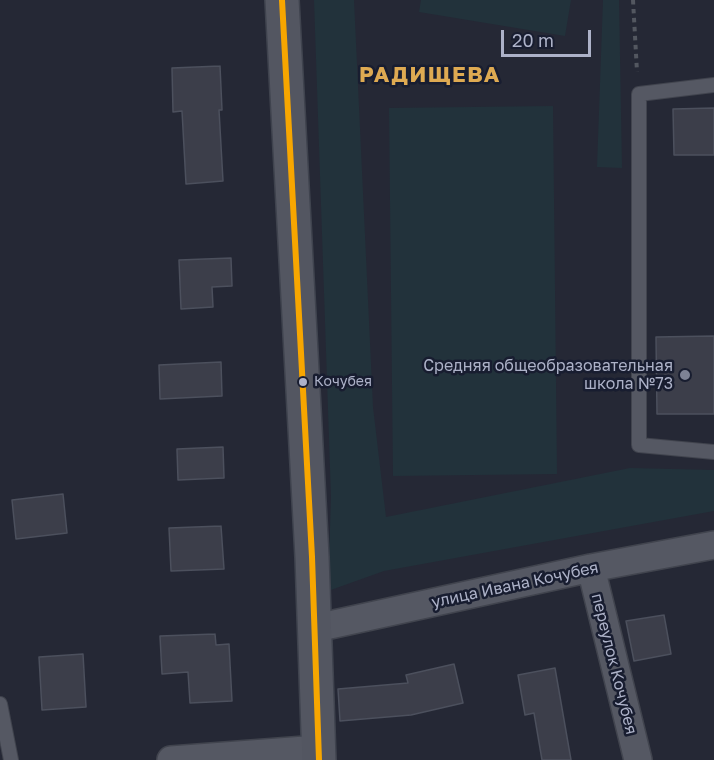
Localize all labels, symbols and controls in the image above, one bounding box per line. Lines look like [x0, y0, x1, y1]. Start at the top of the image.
scale bar [504, 18, 594, 56]
text: 20 m [512, 29, 554, 51]
district label: РАДИЩЕВА [359, 62, 501, 88]
place label: Средняя общеобразовательная школа №73 [423, 356, 673, 394]
marker: Средняя общеобразовательная школа №73 [678, 368, 692, 382]
place label: Кочубея [314, 374, 372, 390]
marker: Кочубея [297, 376, 309, 388]
street label: улица Ивана Кочубея [430, 558, 600, 612]
street label: переулок Кочубея [587, 591, 641, 737]

